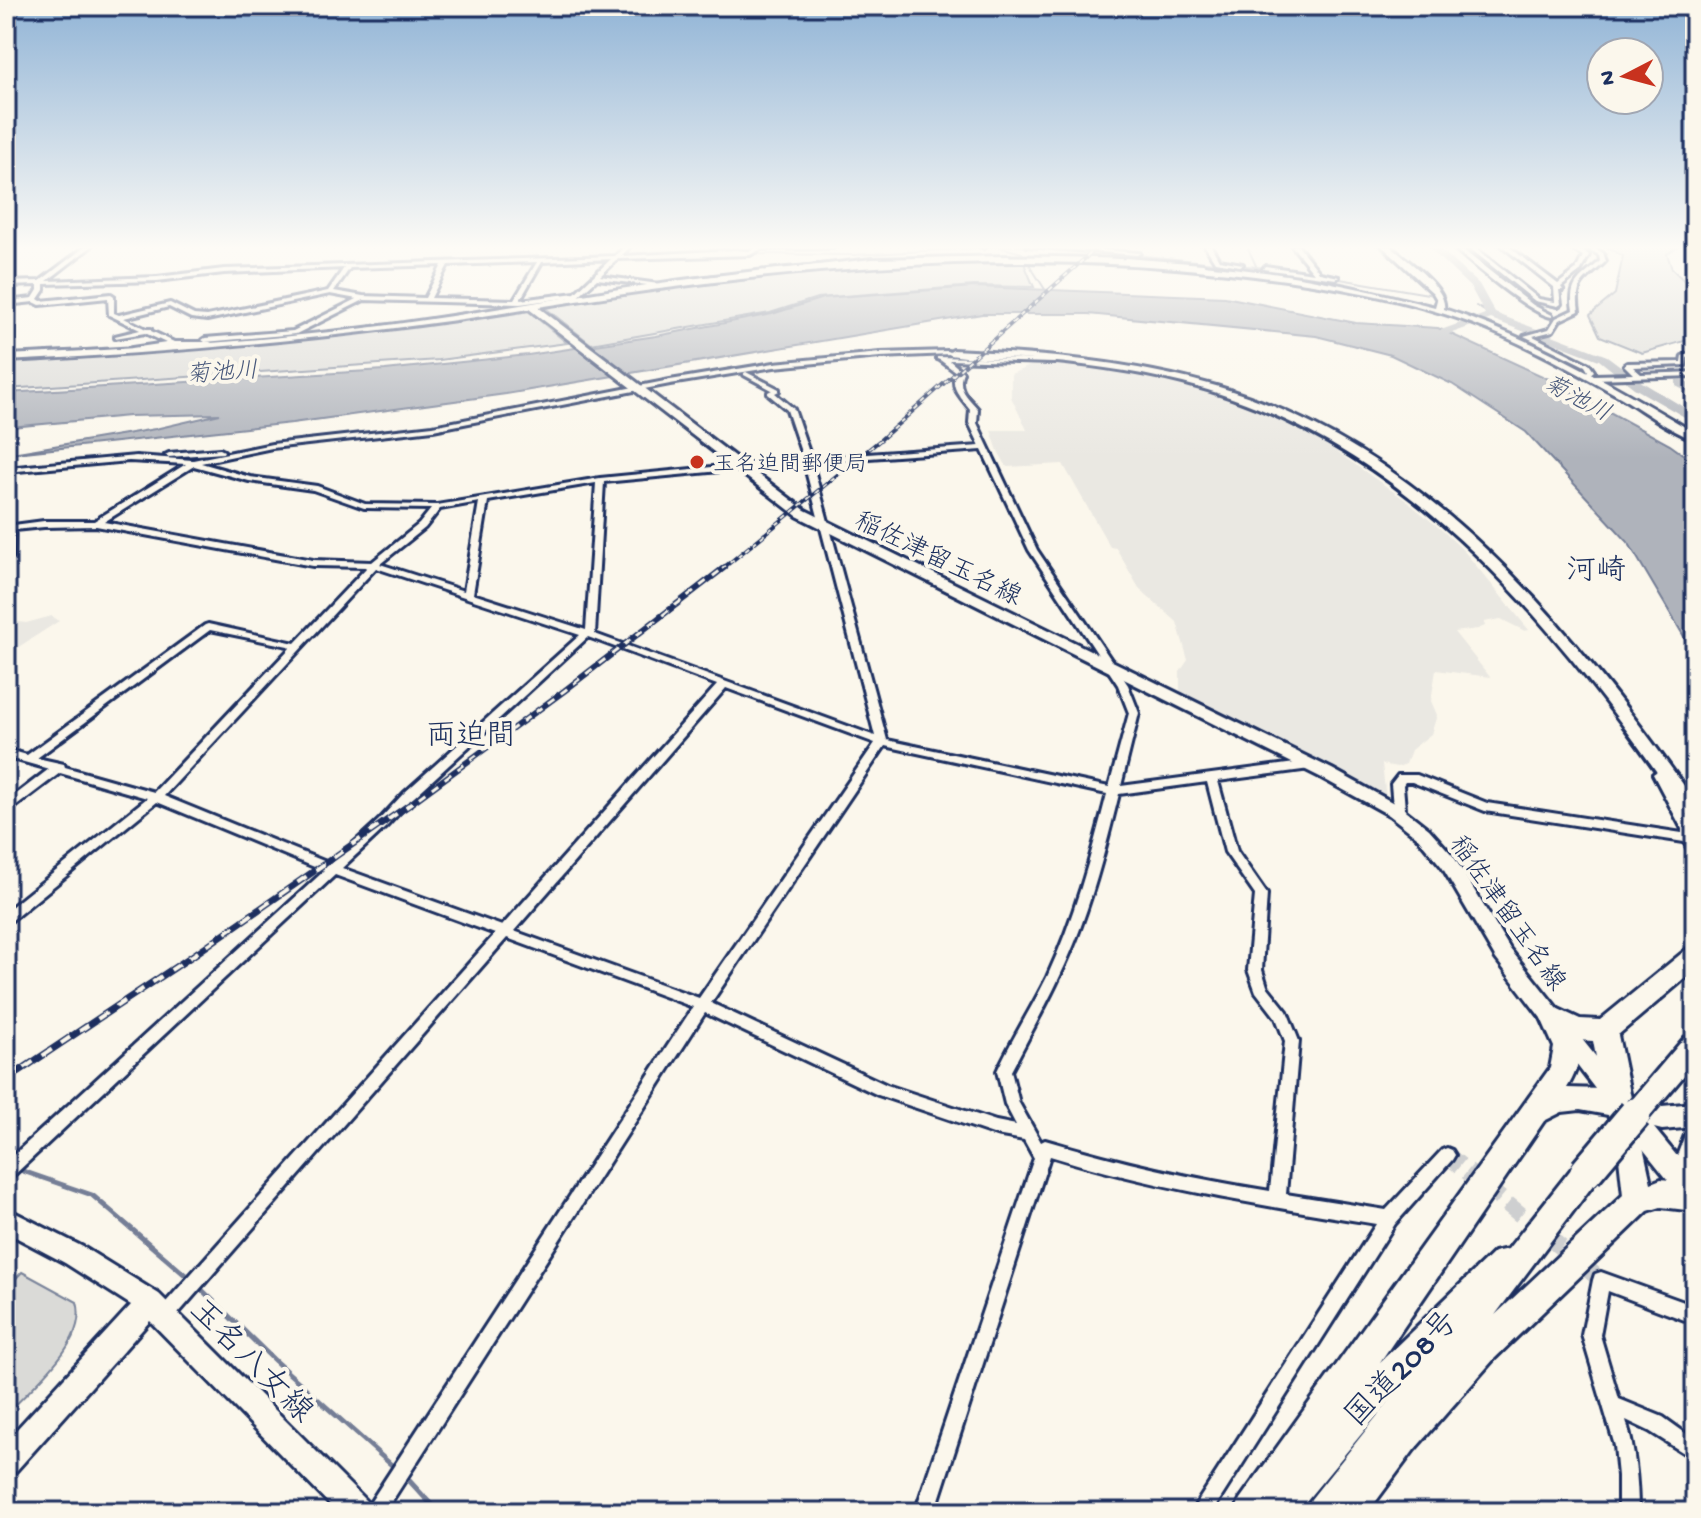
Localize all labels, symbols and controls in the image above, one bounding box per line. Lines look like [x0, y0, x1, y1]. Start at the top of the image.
north arrow [1585, 36, 1665, 116]
text: N [1595, 69, 1623, 86]
water label: 菊池川 [185, 357, 259, 391]
water label: 菊池川 [1538, 370, 1615, 430]
place label: 玉名迫間郵便局 [713, 452, 867, 479]
marker: 玉名迫間郵便局 [688, 453, 706, 471]
street label: 稲佐津留玉名線 [848, 506, 1026, 615]
district label: 河崎 [1566, 554, 1626, 591]
district label: 両迫間 [426, 719, 516, 756]
street label: 稲佐津留玉名線 [1440, 831, 1571, 998]
street label: 玉名八女線 [179, 1292, 320, 1433]
street label: 国道208号 [1338, 1304, 1468, 1437]

